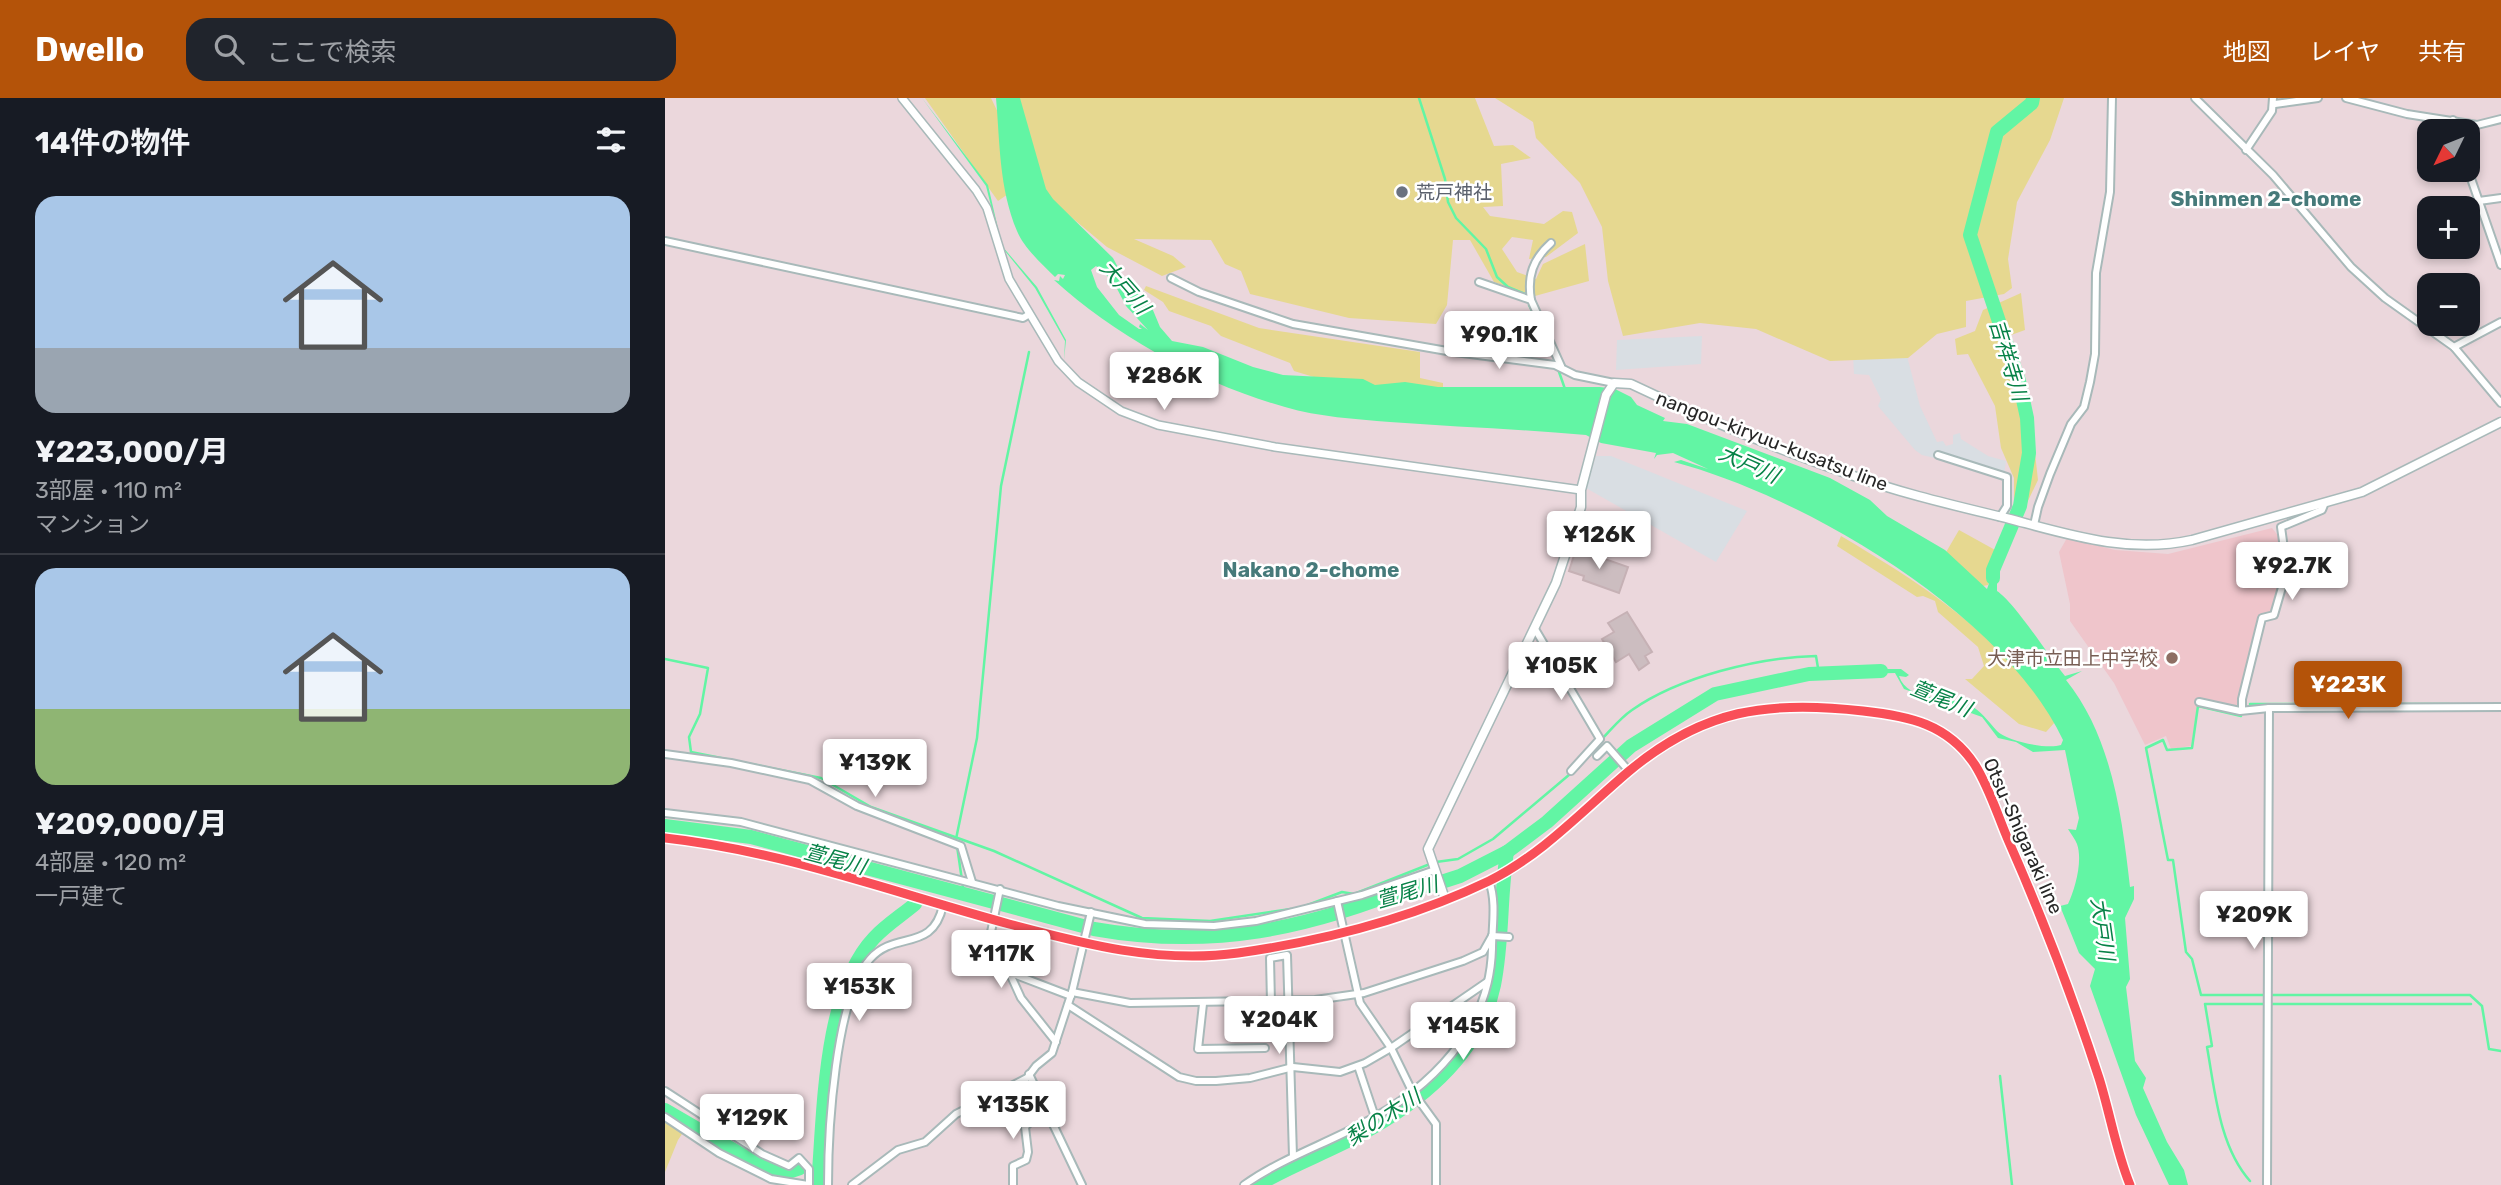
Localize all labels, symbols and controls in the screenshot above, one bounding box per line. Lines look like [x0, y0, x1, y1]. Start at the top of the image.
search box [186, 18, 676, 81]
text: Dwello [35, 30, 144, 69]
icon: search [210, 30, 248, 68]
text: ここで検索 [266, 37, 396, 68]
text: 地図 [2223, 38, 2271, 66]
text: レイヤ [2309, 38, 2380, 66]
text: 共有 [2418, 38, 2466, 66]
north arrow [2417, 119, 2480, 182]
map controls [2417, 119, 2480, 336]
icon: filters [592, 121, 630, 159]
text: 14件の物件 [35, 125, 190, 161]
place label: 荒戸神社 [1416, 181, 1492, 204]
marker: 荒戸神社 [1394, 184, 1410, 200]
district label: Shinmen 2-chome [2171, 186, 2361, 211]
button: + [2417, 196, 2480, 259]
icon: home [270, 242, 396, 368]
water label: 大戸川 [1095, 255, 1156, 320]
button: − [2417, 273, 2480, 336]
pin: ¥90.1K [1442, 312, 1556, 371]
water label: 吉祥寺川 [1985, 316, 2034, 406]
text: ¥90.1K [1460, 320, 1538, 348]
pin: ¥286K [1115, 352, 1213, 412]
text: ¥286K [1126, 361, 1202, 389]
street label: nangou-kiryuu-kusatsu line [1653, 386, 1891, 496]
text: ¥223,000/月 [35, 434, 229, 470]
water label: 大戸川 [1715, 440, 1785, 489]
text: 3部屋 · 110 m² [35, 476, 182, 504]
text: マンション [35, 510, 150, 538]
pin: ¥126K [1550, 512, 1648, 571]
text: ¥126K [1563, 520, 1635, 548]
pin: ¥92.7K [2235, 542, 2349, 602]
text: ¥92.7K [2252, 551, 2332, 579]
district label: Nakano 2-chome [1223, 557, 1399, 582]
icon: home [270, 614, 396, 740]
pin: ¥105K [1512, 642, 1610, 702]
place label: 大津市立田上中学校 [1987, 647, 2158, 670]
marker: 大津市立田上中学校 [2164, 650, 2180, 666]
text: ¥105K [1524, 651, 1598, 679]
pin: ¥223K [2299, 662, 2397, 721]
text: ¥223K [2310, 670, 2386, 698]
water label: 萱尾川 [1907, 675, 1977, 722]
pin: ¥139K [826, 740, 924, 799]
text: ¥139K [839, 748, 911, 776]
street label: Otsu-Shigaraki line [1978, 755, 2068, 917]
text: ¥209,000/月 [35, 806, 228, 842]
water label: 萱尾川 [801, 839, 871, 880]
text: 4部屋 · 120 m² [35, 848, 186, 876]
water label: 萱尾川 [1373, 871, 1443, 913]
text: 一戸建て [35, 882, 127, 910]
pin: ¥209K [2205, 892, 2303, 951]
water label: 大戸川 [2086, 896, 2120, 964]
text: ¥209K [2216, 900, 2292, 928]
pin: ¥117K [952, 930, 1050, 990]
text: ¥117K [967, 939, 1035, 967]
pin: ¥153K [810, 964, 908, 1023]
text: ¥153K [823, 972, 895, 1000]
pin: ¥204K [1230, 996, 1328, 1056]
pin: ¥145K [1414, 1002, 1512, 1062]
text: ¥204K [1240, 1005, 1318, 1033]
text: ¥145K [1426, 1011, 1500, 1039]
pin: ¥135K [964, 1082, 1062, 1141]
water label: 梨の木川 [1341, 1083, 1427, 1150]
text: ¥135K [977, 1090, 1049, 1118]
pin: ¥129K [703, 1094, 801, 1154]
text: ¥129K [716, 1103, 788, 1131]

